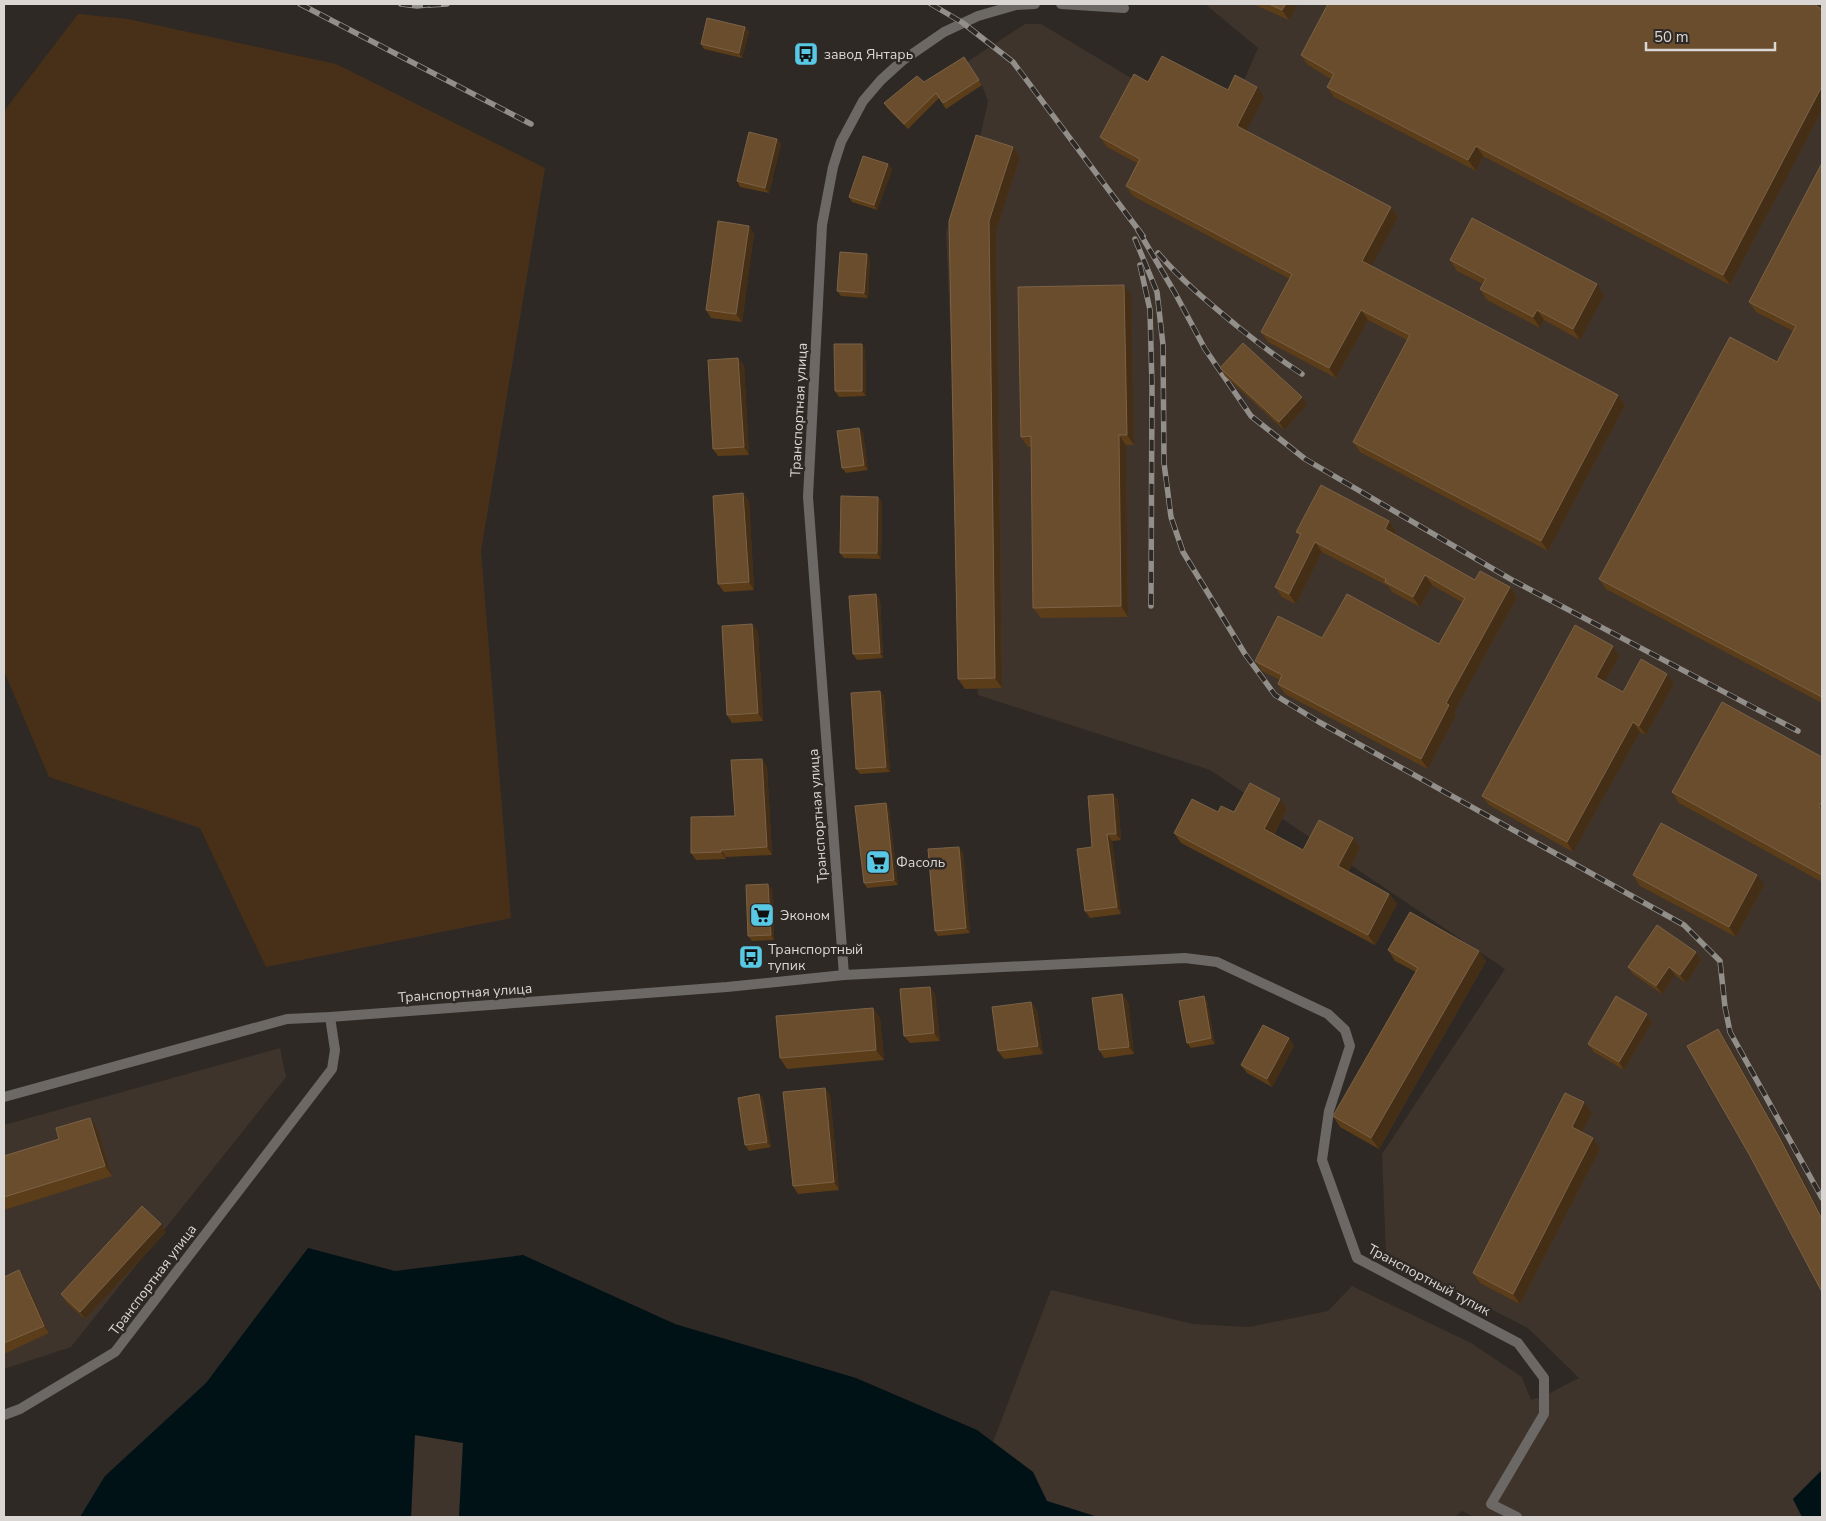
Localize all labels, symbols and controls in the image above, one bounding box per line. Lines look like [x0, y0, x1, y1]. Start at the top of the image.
scale bar [1646, 20, 1775, 52]
text: 50 m [1654, 27, 1689, 47]
bus stop icon: завод Янтарь [793, 41, 819, 67]
place label: завод Янтарь [824, 45, 913, 64]
street label: Транспортная улица [786, 342, 812, 478]
street label: Транспортная улица [804, 748, 832, 884]
supermarket icon: Фасоль [865, 849, 891, 875]
place label: Фасоль [896, 853, 945, 872]
supermarket icon: Эконом [749, 902, 775, 928]
place label: Эконом [780, 906, 830, 925]
place label: Транспортный тупик [768, 940, 863, 975]
bus stop icon: Транспортный тупик [738, 944, 764, 970]
street label: Транспортная улица [397, 979, 533, 1007]
street label: Транспортная улица [105, 1221, 201, 1339]
street label: Транспортный тупик [1364, 1240, 1494, 1321]

